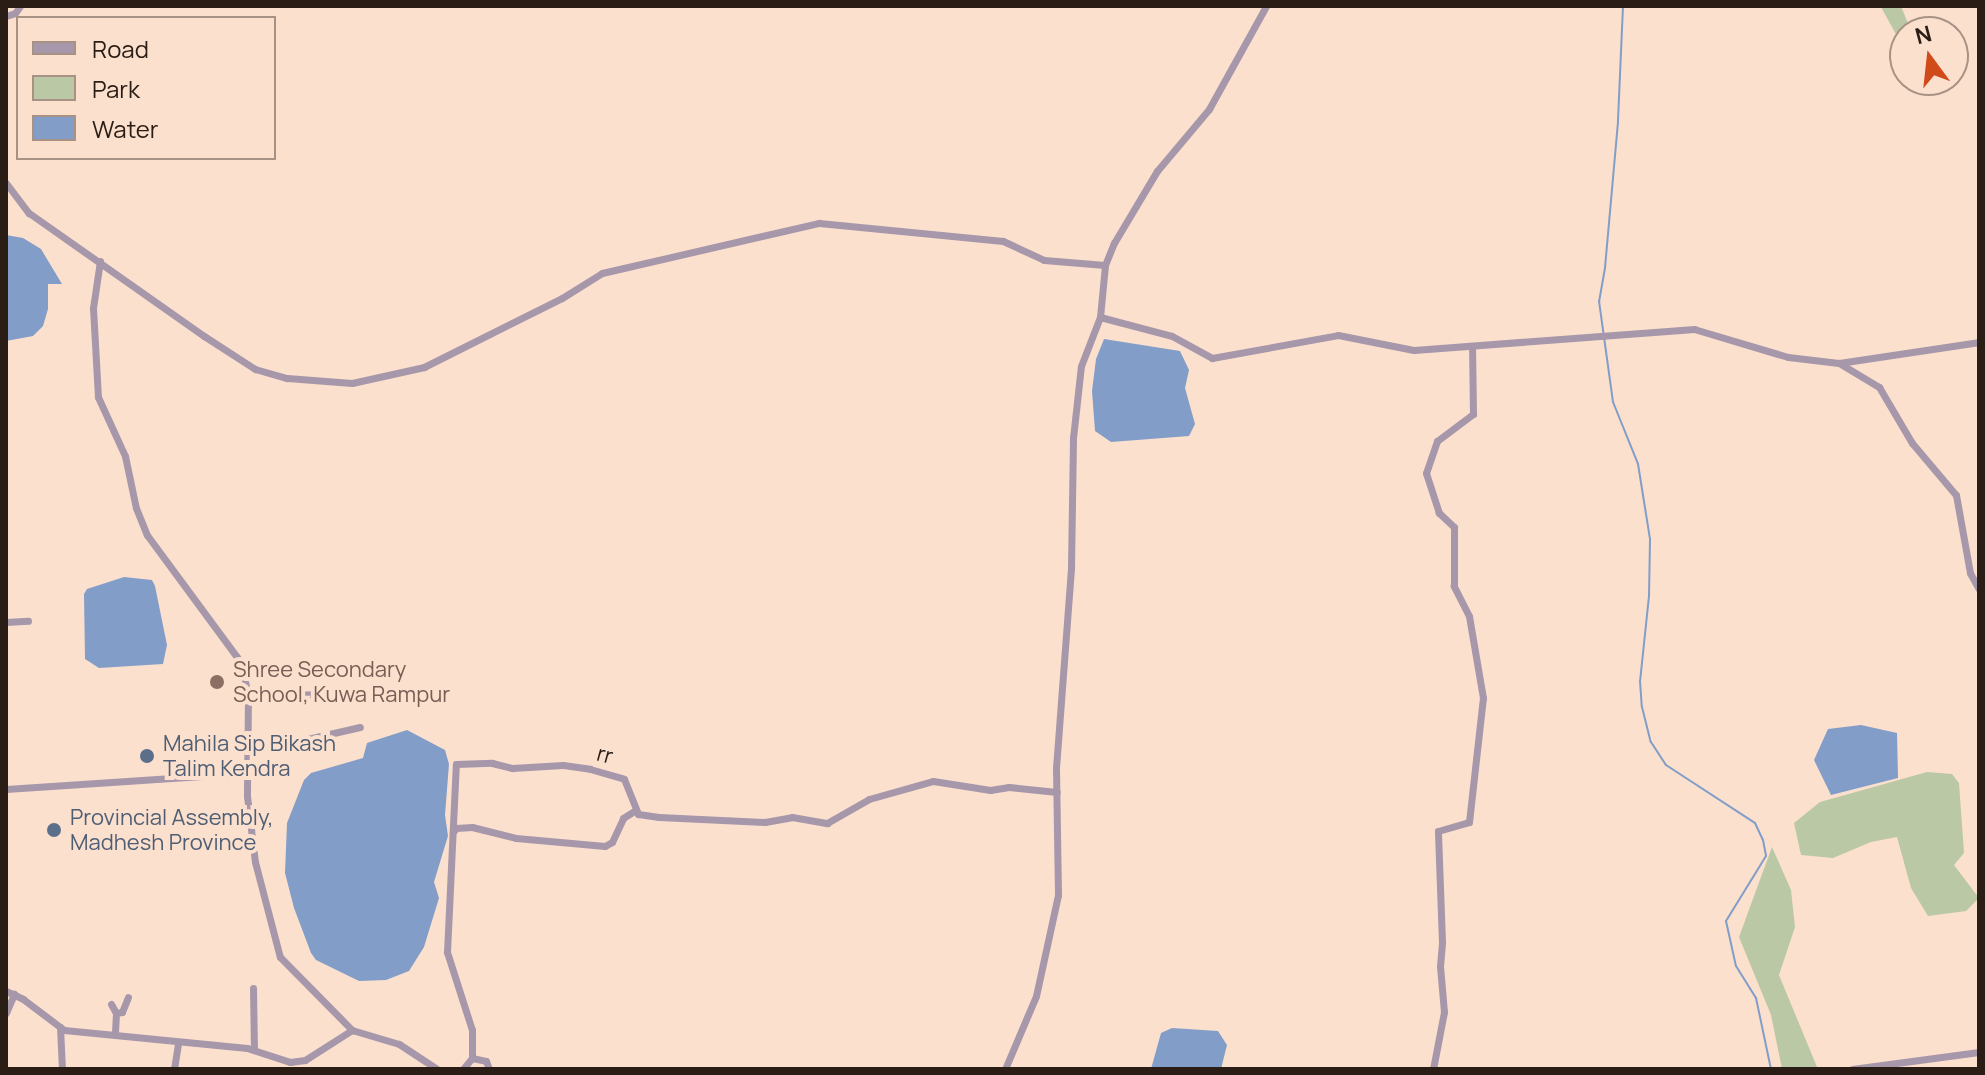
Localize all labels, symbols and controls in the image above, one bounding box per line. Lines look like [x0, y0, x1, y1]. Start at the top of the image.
legend [16, 16, 276, 160]
north arrow [1889, 16, 1969, 96]
text: N [1912, 18, 1935, 51]
text: Road [92, 32, 149, 65]
text: Park [92, 72, 140, 105]
text: Water [92, 112, 159, 145]
place label: Shree Secondary School, Kuwa Rampur [233, 656, 450, 708]
marker: Shree Secondary School, Kuwa Rampur [208, 673, 226, 691]
place label: Mahila Sip Bikash Talim Kendra [163, 730, 336, 782]
street label: rr [594, 740, 616, 770]
marker: Mahila Sip Bikash Talim Kendra [138, 747, 156, 765]
place label: Provincial Assembly, Madhesh Province [70, 804, 274, 856]
marker: Provincial Assembly, Madhesh Province [45, 821, 63, 839]

